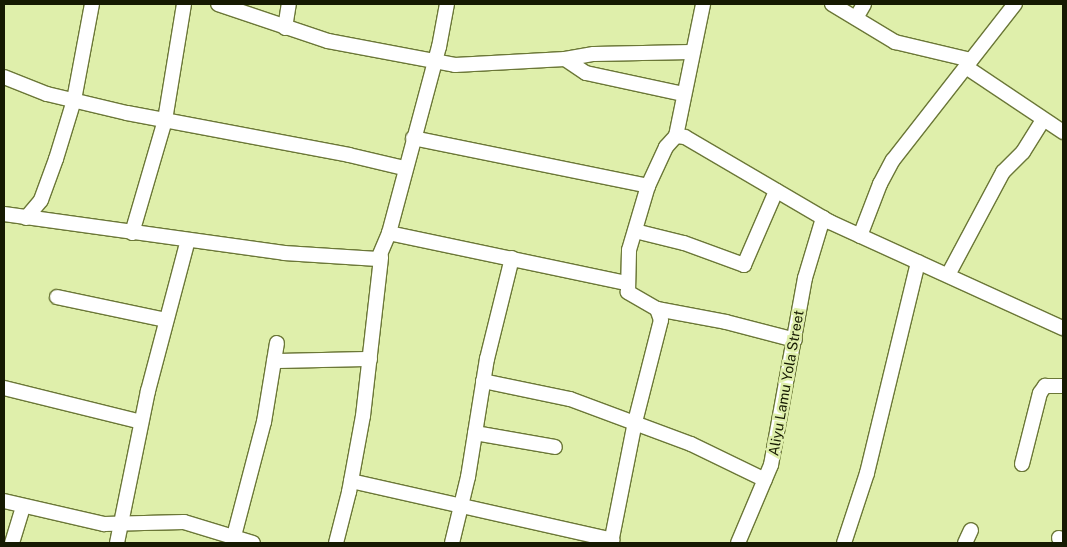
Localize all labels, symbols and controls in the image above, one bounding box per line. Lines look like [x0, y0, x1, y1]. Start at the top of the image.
street label: Aliyu Lamu Yola Street [765, 309, 807, 457]

